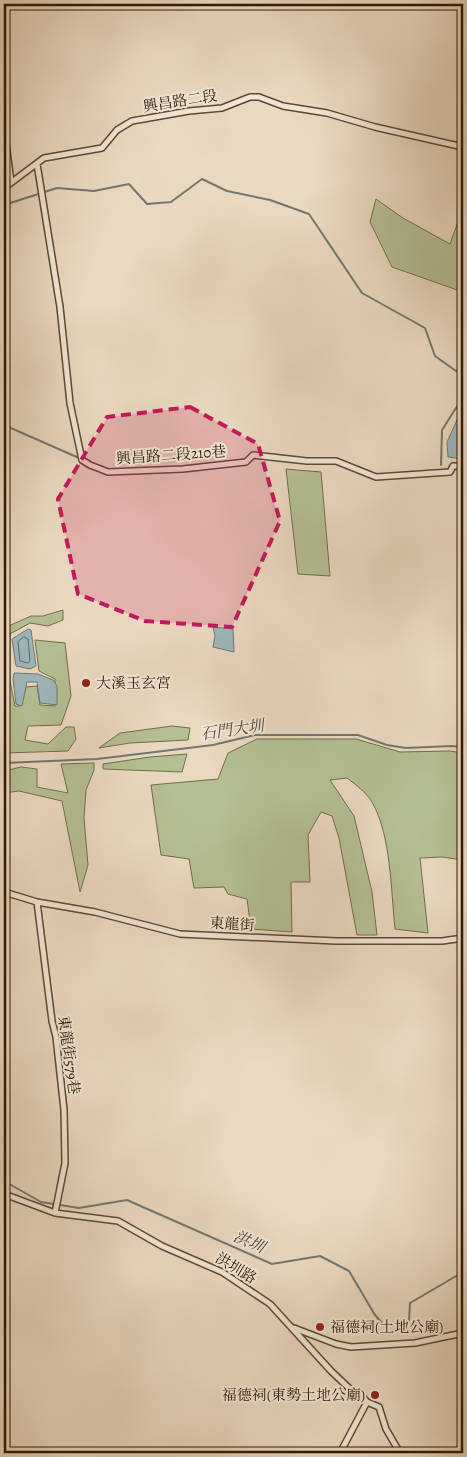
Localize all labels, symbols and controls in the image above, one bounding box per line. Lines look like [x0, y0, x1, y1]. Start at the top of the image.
street label: 興昌路二段 [141, 85, 219, 117]
street label: 興昌路二段210巷 [115, 441, 227, 469]
place label: 大溪玉玄宮 [96, 673, 171, 693]
marker: 大溪玉玄宮 [80, 677, 92, 689]
water label: 石門大圳 [199, 714, 268, 745]
street label: 東龍街 [209, 913, 255, 935]
street label: 東龍街579巷 [54, 1014, 84, 1096]
water label: 洪圳 [230, 1225, 271, 1260]
street label: 洪圳路 [212, 1248, 260, 1288]
place label: 福德祠(土地公廟) [330, 1317, 443, 1337]
marker: 福德祠(土地公廟) [314, 1321, 326, 1333]
place label: 福德祠(東勢土地公廟) [222, 1385, 365, 1405]
marker: 福德祠(東勢土地公廟) [369, 1389, 381, 1401]

